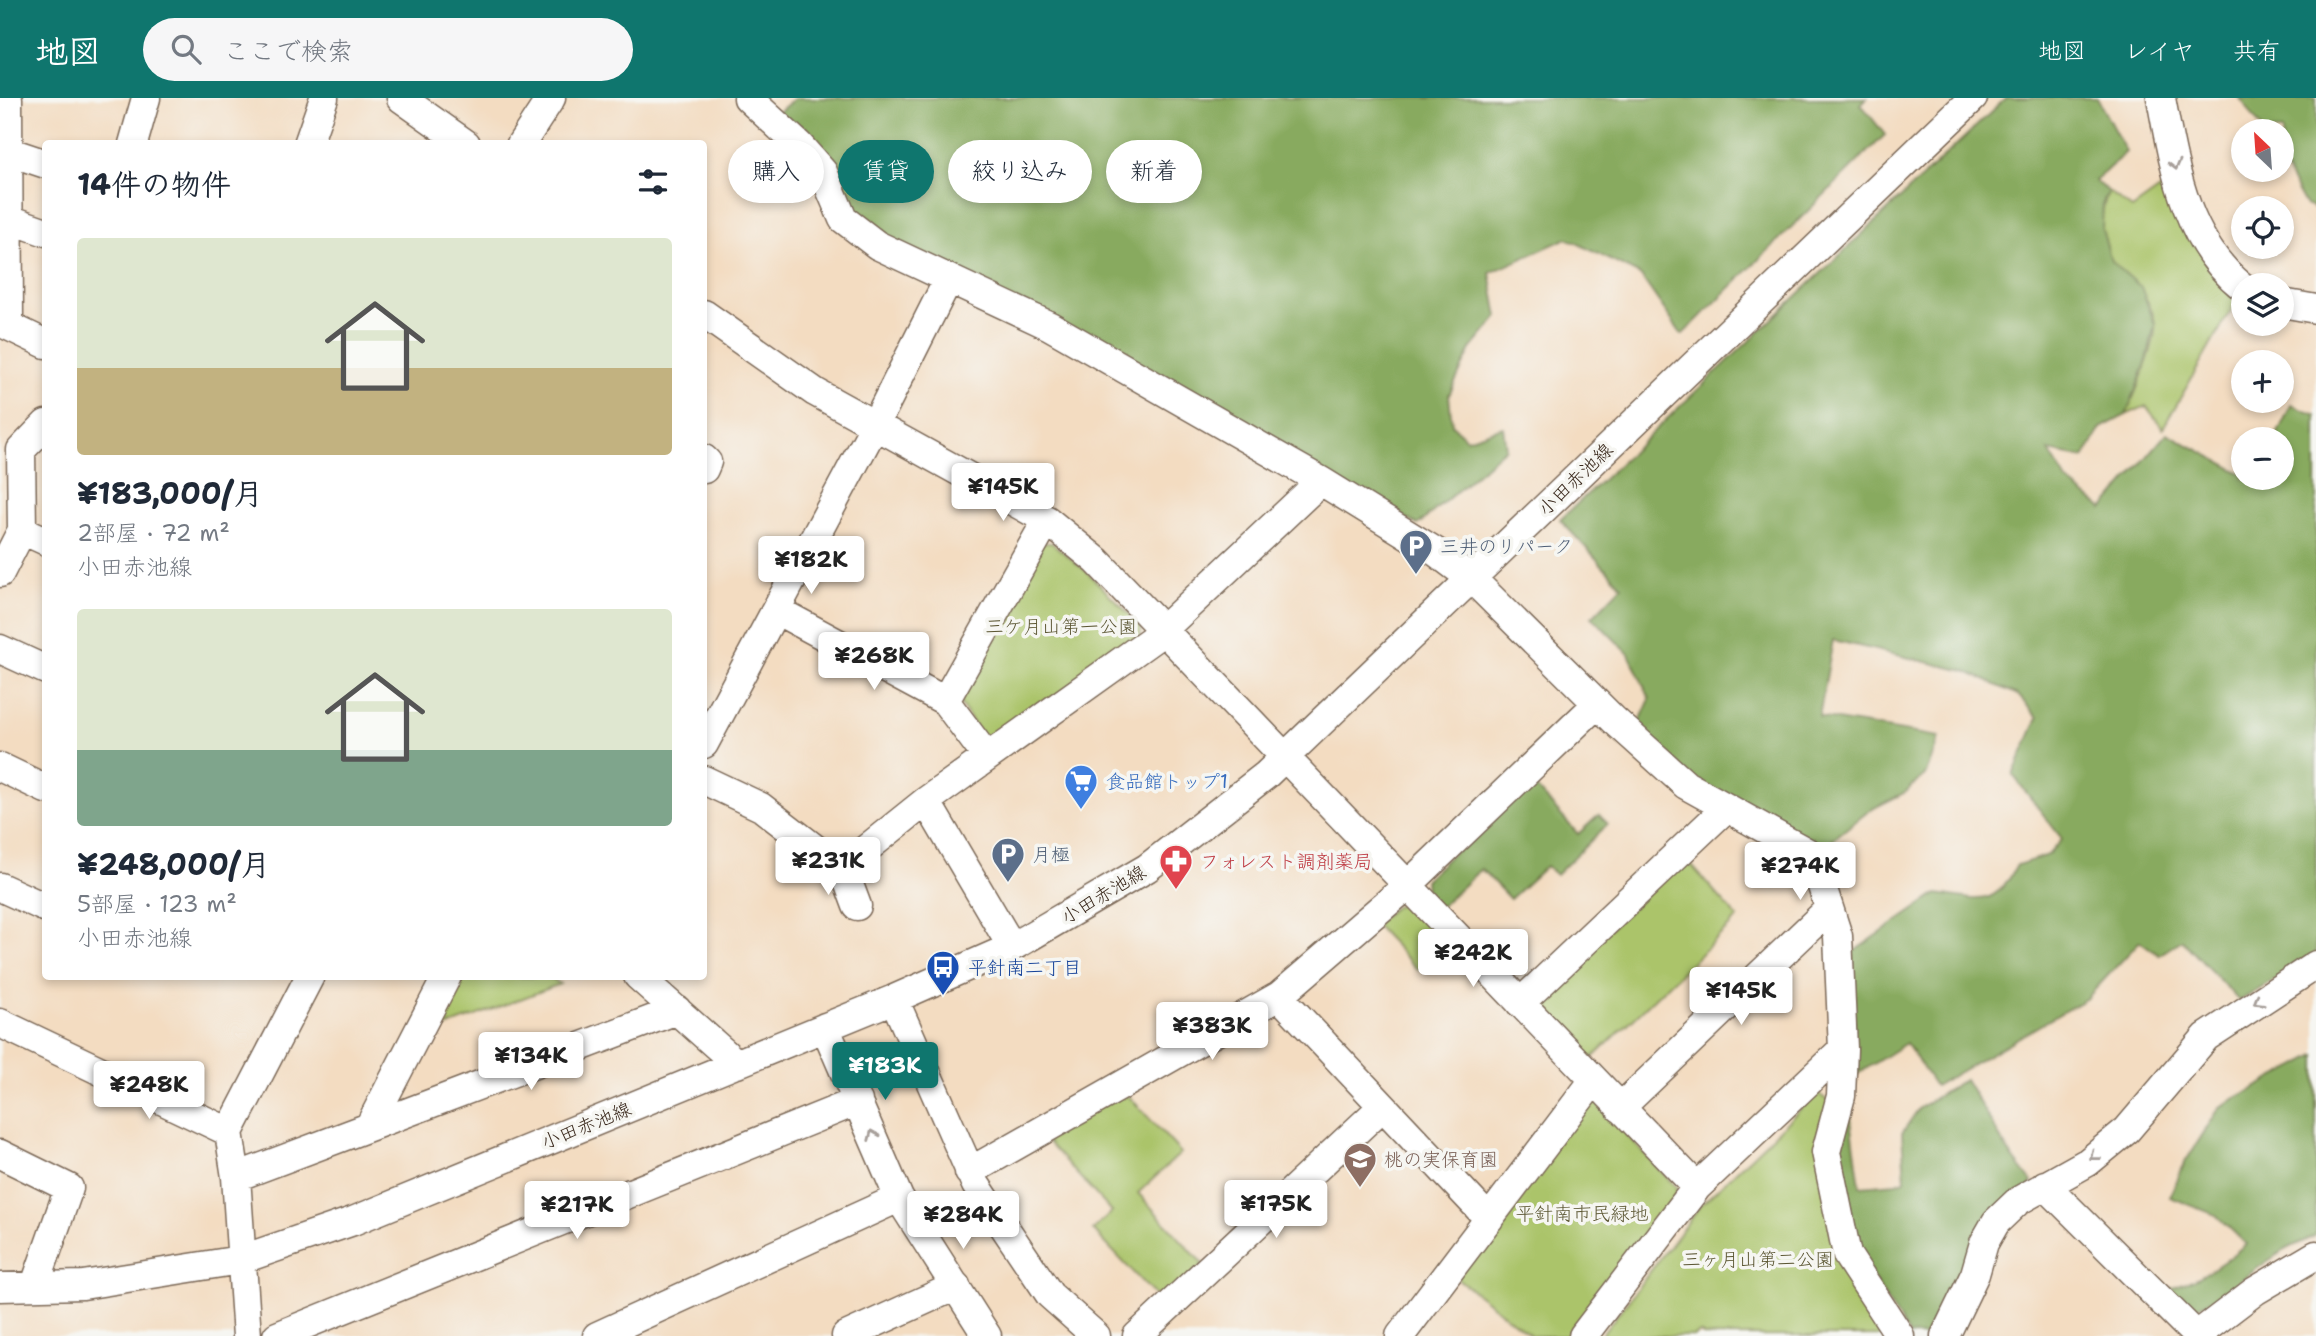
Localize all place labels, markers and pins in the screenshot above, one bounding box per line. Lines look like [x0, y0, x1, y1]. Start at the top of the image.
pin: ¥145K [954, 464, 1052, 523]
parking icon: 三井のリパーク [1397, 527, 1435, 576]
place label: 三井のリパーク [1440, 534, 1573, 559]
pin: ¥182K [762, 536, 860, 596]
pin: ¥268K [825, 632, 923, 692]
supermarket icon: 食品館トップ1 [1062, 762, 1100, 811]
place label: 食品館トップ1 [1106, 769, 1228, 794]
parking icon: 月極 [989, 835, 1027, 884]
pin: ¥231K [779, 838, 877, 897]
place label: 月極 [1032, 842, 1070, 867]
pharmacy icon: フォレスト調剤薬局 [1157, 842, 1195, 891]
pin: ¥274K [1751, 842, 1849, 902]
place label: フォレスト調剤薬局 [1200, 849, 1373, 874]
pin: ¥242K [1424, 930, 1522, 989]
bus stop icon: 平針南二丁目 [924, 948, 962, 997]
place label: 平針南二丁目 [968, 955, 1082, 980]
pin: ¥145K [1692, 968, 1790, 1027]
pin: ¥383K [1163, 1002, 1261, 1062]
pin: ¥134K [482, 1032, 580, 1092]
pin: ¥183K [836, 1042, 934, 1102]
pin: ¥248K [100, 1062, 198, 1121]
school or university icon: 桃の実保育園 [1341, 1140, 1379, 1189]
place label: 桃の実保育園 [1384, 1147, 1498, 1172]
pin: ¥175K [1227, 1180, 1325, 1240]
pin: ¥217K [528, 1182, 626, 1241]
pin: ¥284K [914, 1192, 1012, 1251]

